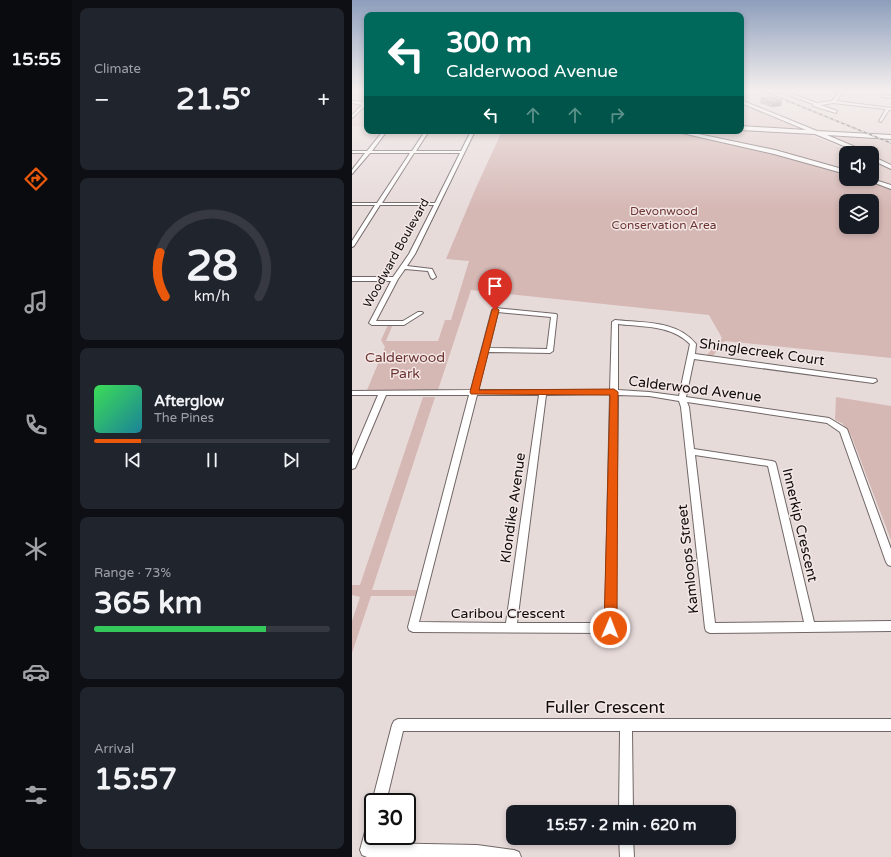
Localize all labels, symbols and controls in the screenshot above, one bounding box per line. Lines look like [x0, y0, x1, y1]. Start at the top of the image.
text: 300 m [446, 26, 532, 60]
icon: left [380, 28, 432, 80]
text: 15:55 [11, 48, 61, 70]
text: Calderwood Avenue [446, 60, 618, 82]
text: Climate [94, 61, 141, 77]
text: 21.5° [176, 81, 251, 118]
text: − [94, 87, 110, 113]
text: + [318, 87, 330, 113]
icon: left [480, 104, 502, 126]
icon: ahead [522, 104, 544, 126]
icon: ahead [564, 104, 586, 126]
icon: right [606, 104, 628, 126]
map controls [839, 146, 879, 234]
button: sound [839, 146, 879, 186]
icon: directions [22, 165, 50, 193]
button: layers [839, 194, 879, 234]
street label: Woodward Boulevard [360, 196, 432, 310]
park label: Devonwood Conservation Area [612, 204, 716, 232]
text: 28 [186, 241, 238, 291]
pin [478, 269, 512, 310]
icon: arrive [484, 275, 506, 297]
text: km/h [194, 287, 230, 304]
icon: music [22, 288, 50, 316]
street label: Shinglecreek Court [698, 335, 826, 369]
park label: Calderwood Park [365, 349, 445, 382]
street label: Calderwood Avenue [628, 372, 763, 406]
text: Afterglow [154, 392, 224, 410]
text: The Pines [154, 410, 214, 426]
icon: phone [22, 411, 50, 439]
icon: previous [122, 449, 144, 471]
icon: pause [201, 449, 223, 471]
icon: next [280, 449, 302, 471]
street label: Klondike Avenue [497, 452, 529, 564]
street label: Innerkip Crescent [779, 466, 822, 584]
street label: Kamloops Street [674, 503, 702, 615]
icon: climate [22, 535, 50, 563]
text: Range · 73% [94, 565, 171, 581]
text: 365 km [94, 585, 202, 622]
street label: Caribou Crescent [451, 605, 566, 622]
position arrow [589, 607, 631, 649]
icon: car [22, 658, 50, 686]
street label: Fuller Crescent [545, 697, 666, 718]
text: Arrival [94, 741, 134, 757]
text: 15:57 [94, 761, 177, 798]
icon: filters [22, 781, 50, 809]
speed limit sign: 30 [364, 793, 416, 845]
text: 15:57 · 2 min · 620 m [546, 816, 696, 834]

